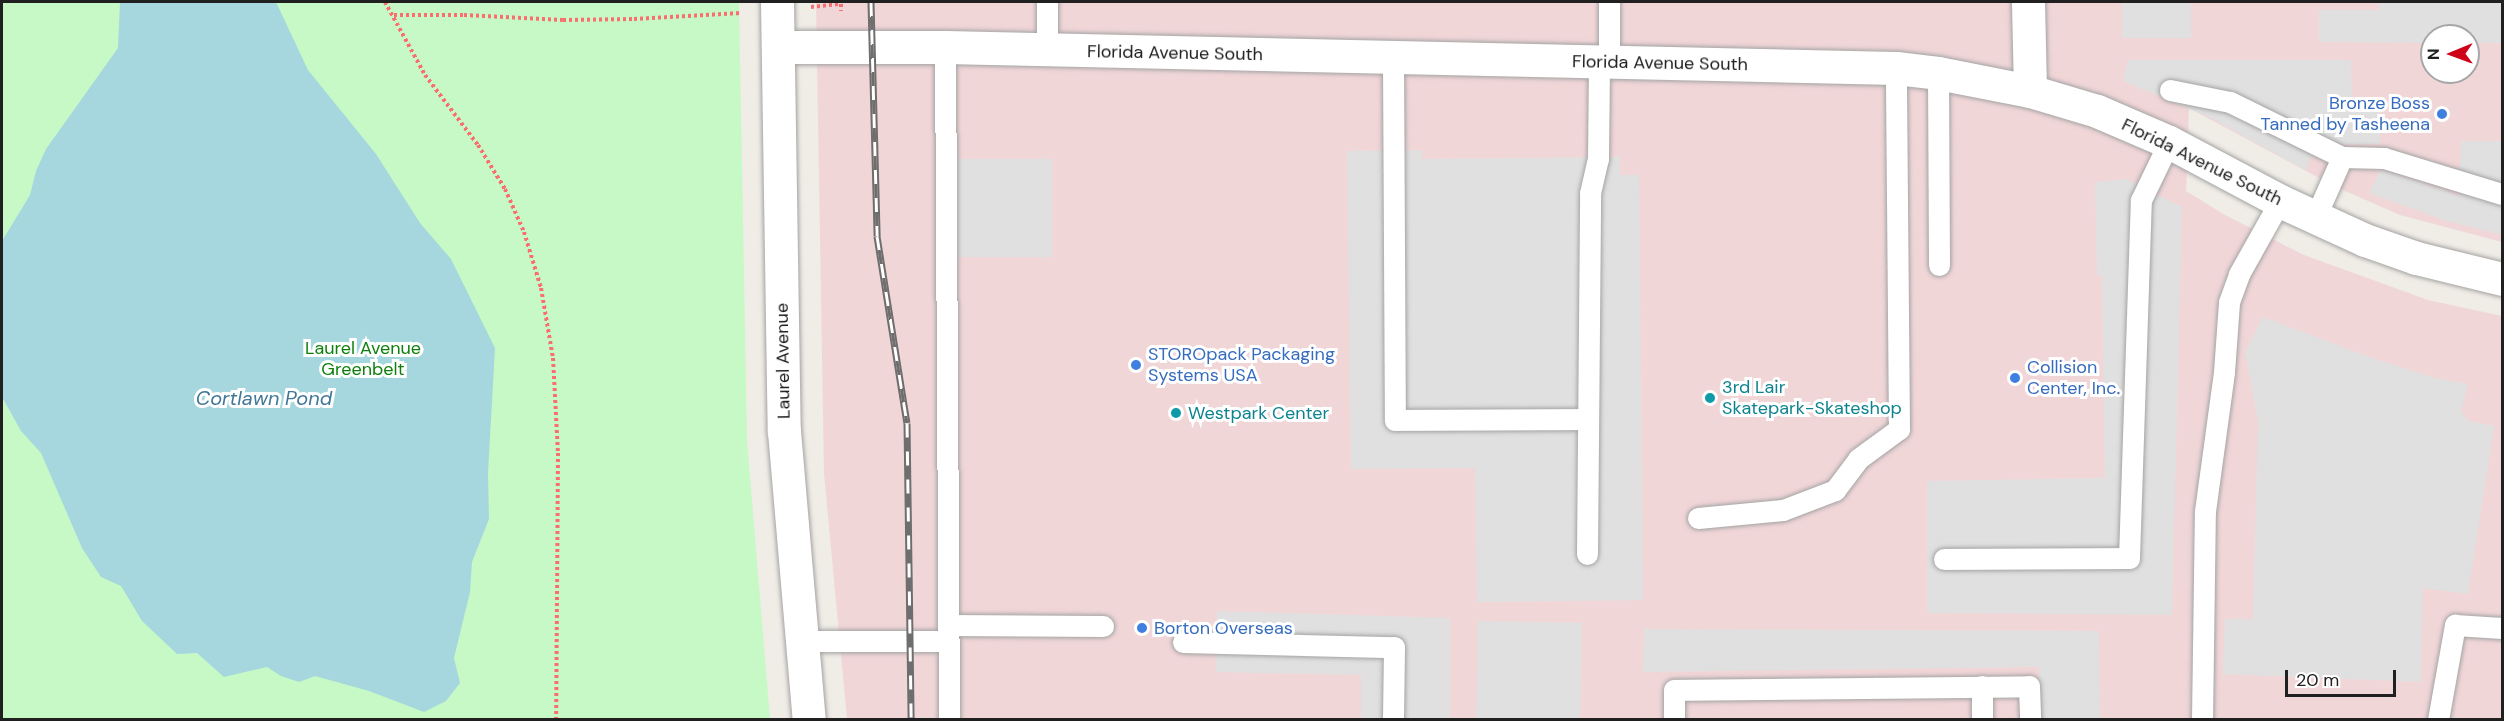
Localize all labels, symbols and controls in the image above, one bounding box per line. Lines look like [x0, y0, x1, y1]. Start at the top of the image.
north arrow [2420, 24, 2480, 84]
street label: Florida Avenue South [1087, 41, 1263, 65]
text: N [2423, 48, 2444, 60]
street label: Florida Avenue South [1572, 51, 1748, 75]
place label: Bronze Boss Tanned by Tasheena [2261, 93, 2430, 136]
marker: Bronze Boss Tanned by Tasheena [2435, 107, 2449, 121]
street label: Florida Avenue South [2118, 114, 2286, 210]
street label: Laurel Avenue [771, 303, 795, 419]
park label: Laurel Avenue Greenbelt [305, 338, 421, 380]
place label: STOROpack Packaging Systems USA [1148, 344, 1335, 386]
place label: Collision Center, Inc. [2027, 357, 2120, 400]
marker: STOROpack Packaging Systems USA [1129, 358, 1143, 372]
marker: Collision Center, Inc. [2008, 371, 2022, 385]
place label: 3rd Lair Skatepark-Skateshop [1722, 377, 1902, 420]
water label: Cortlawn Pond [196, 386, 332, 410]
marker: 3rd Lair Skatepark-Skateshop [1703, 391, 1717, 405]
place label: Westpark Center [1188, 402, 1329, 424]
marker: Westpark Center [1169, 406, 1183, 420]
place label: Borton Overseas [1154, 617, 1293, 639]
marker: Borton Overseas [1135, 621, 1149, 635]
scale bar [2288, 658, 2399, 696]
text: 20 m [2296, 668, 2339, 692]

